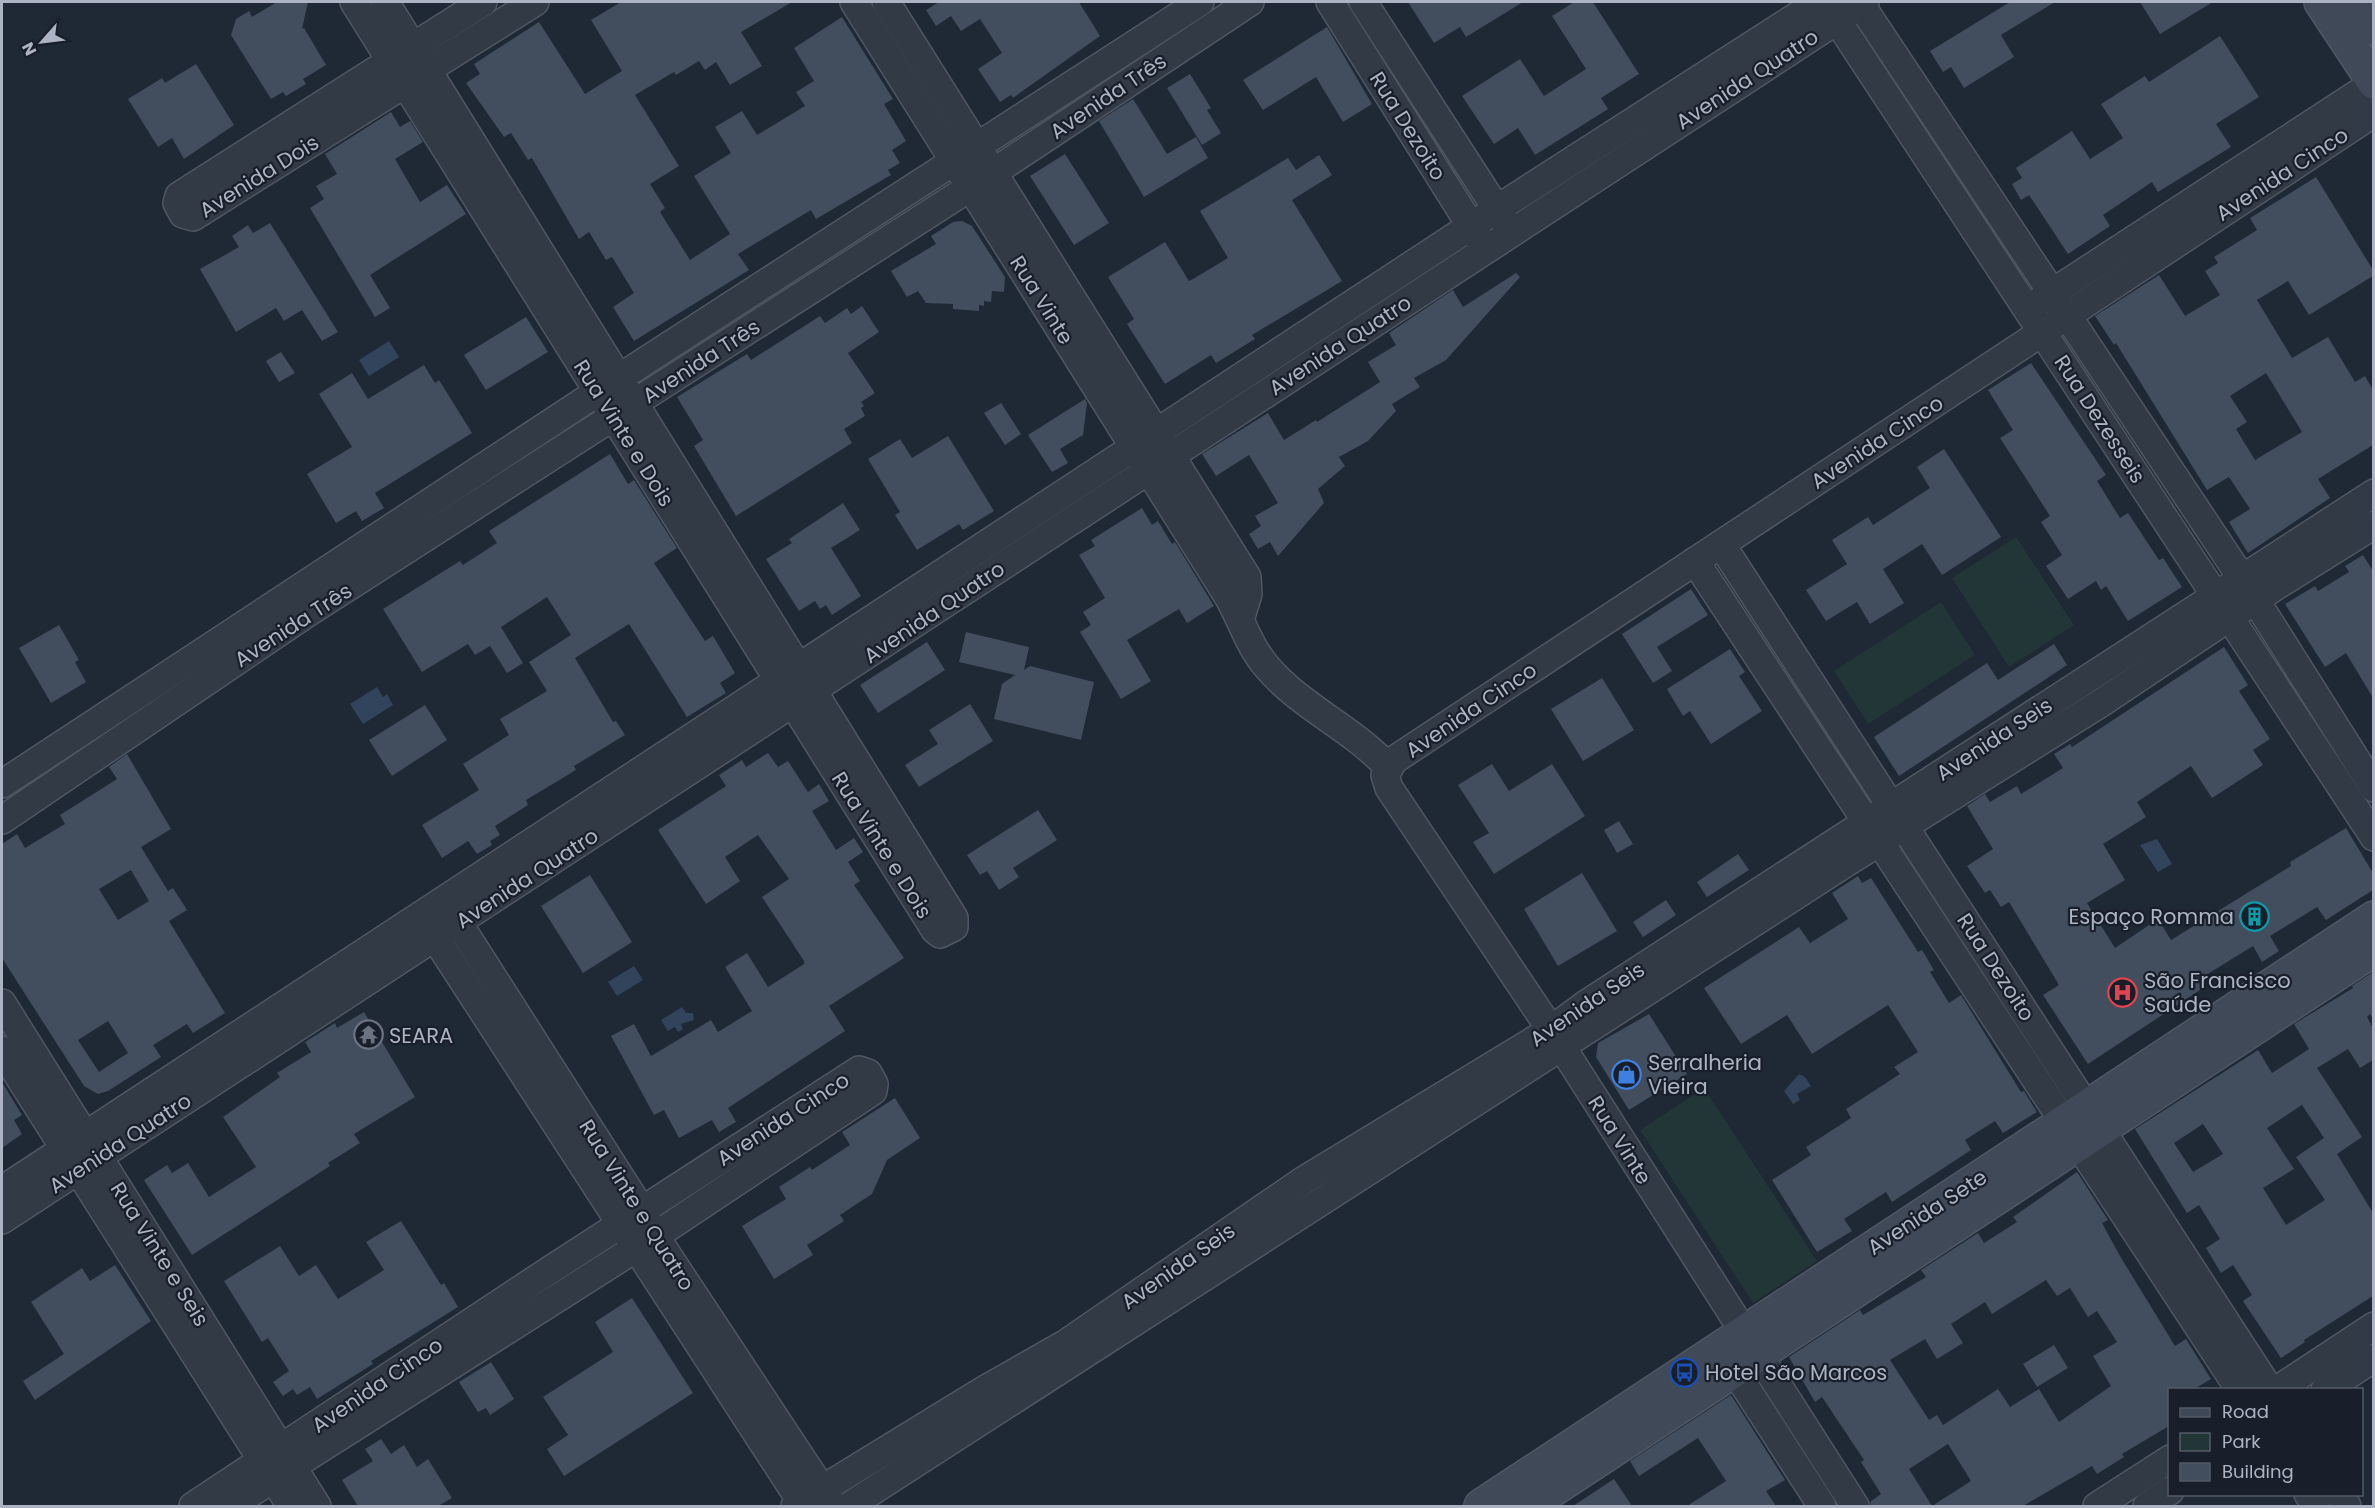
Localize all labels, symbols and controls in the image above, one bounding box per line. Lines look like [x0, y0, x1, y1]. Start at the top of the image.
north arrow [12, 12, 72, 72]
street label: Avenida Quatro [1670, 22, 1824, 136]
text: N [16, 38, 42, 60]
street label: Avenida Três [1044, 46, 1172, 146]
street label: Rua Dezoito [1363, 66, 1453, 186]
street label: Avenida Cinco [2210, 120, 2354, 228]
street label: Avenida Dois [194, 128, 324, 224]
street label: Rua Vinte [1003, 250, 1081, 350]
street label: Avenida Quatro [1263, 288, 1417, 402]
street label: Avenida Três [637, 312, 765, 410]
street label: Rua Dezesseis [2048, 349, 2152, 489]
street label: Rua Vinte e Dois [567, 354, 681, 512]
street label: Avenida Cinco [1805, 388, 1949, 496]
street label: Avenida Quatro [858, 554, 1010, 670]
street label: Avenida Três [229, 576, 357, 674]
street label: Avenida Cinco [1400, 655, 1542, 765]
street label: Avenida Seis [1930, 691, 2058, 787]
street label: Rua Vinte e Dois [825, 766, 939, 924]
street label: Avenida Quatro [450, 821, 604, 935]
building icon: Espaço Romma [2239, 900, 2271, 932]
place label: Espaço Romma [2068, 902, 2234, 931]
street label: Rua Dezoito [1950, 907, 2042, 1027]
street label: Avenida Seis [1524, 955, 1650, 1053]
place label: São Francisco Saúde [2144, 966, 2291, 1019]
hospital icon: São Francisco Saúde [2107, 976, 2139, 1008]
temple icon: SEARA [352, 1019, 384, 1051]
place label: SEARA [389, 1021, 453, 1050]
place label: Serralheria Vieira [1648, 1048, 1762, 1101]
shop icon: Serralheria Vieira [1611, 1058, 1643, 1090]
street label: Avenida Cinco [711, 1065, 855, 1173]
street label: Avenida Quatro [43, 1086, 197, 1200]
street label: Rua Vinte [1581, 1090, 1659, 1190]
street label: Rua Vinte e Quatro [573, 1114, 701, 1296]
street label: Avenida Sete [1861, 1162, 1993, 1262]
street label: Rua Vinte e Seis [104, 1176, 216, 1332]
street label: Avenida Seis [1115, 1216, 1241, 1316]
street label: Avenida Cinco [306, 1330, 448, 1440]
bus stop icon: Hotel São Marcos [1668, 1356, 1700, 1388]
place label: Hotel São Marcos [1705, 1358, 1887, 1387]
legend [2168, 1388, 2363, 1496]
text: Road [2222, 1399, 2269, 1424]
text: Park [2222, 1429, 2261, 1454]
text: Building [2222, 1459, 2294, 1484]

